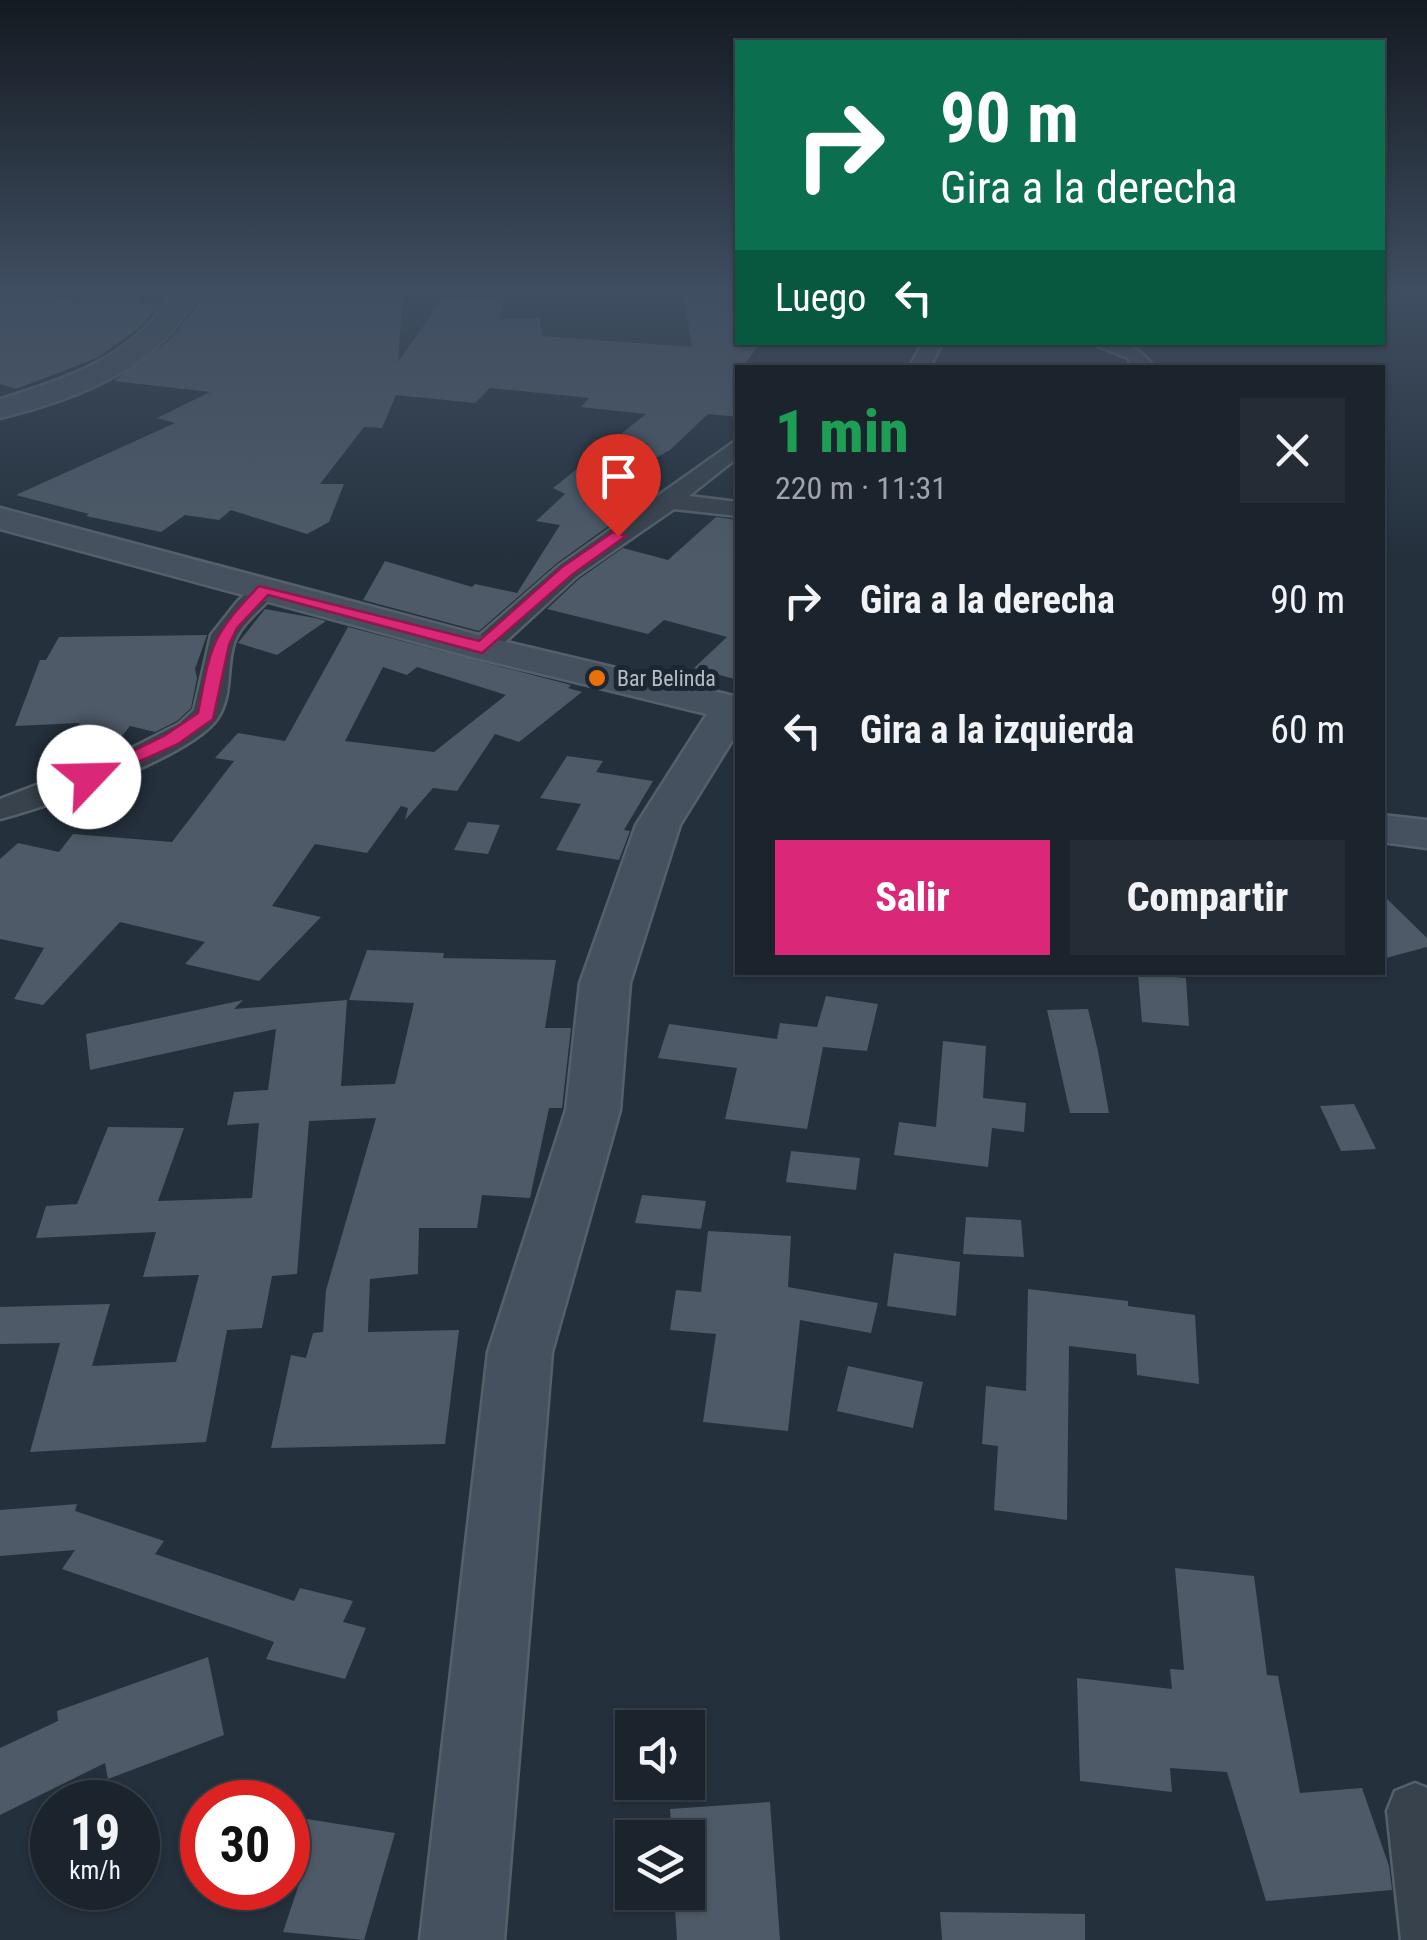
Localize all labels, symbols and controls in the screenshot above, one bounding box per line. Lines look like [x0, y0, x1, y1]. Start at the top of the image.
text: 90 m [940, 77, 1079, 159]
icon: right [775, 80, 905, 210]
text: Gira a la derecha [940, 161, 1238, 214]
icon: left [886, 270, 941, 325]
text: Luego [775, 276, 866, 320]
text: 1 min [775, 396, 909, 467]
button: close [1240, 398, 1345, 503]
pin [576, 434, 661, 537]
icon: arrive [591, 449, 646, 504]
text: 220 m · 11:31 [775, 469, 947, 507]
icon: right [775, 573, 830, 628]
text: Gira a la derecha [860, 578, 1115, 622]
text: 90 m [1270, 578, 1345, 622]
place label: Bar Belinda [617, 666, 716, 691]
marker: Bar Belinda [586, 667, 608, 689]
icon: left [775, 703, 830, 758]
text: Gira a la izquierda [860, 708, 1134, 752]
text: 60 m [1270, 708, 1345, 752]
position arrow [37, 725, 141, 829]
button: Salir [775, 840, 1050, 955]
button: Compartir [1070, 840, 1345, 955]
map controls [615, 1710, 705, 1910]
button: sound [615, 1710, 705, 1800]
speed limit sign: 30 [180, 1780, 310, 1910]
text: 19 [70, 1804, 120, 1862]
button: layers [615, 1820, 705, 1910]
text: km/h [69, 1856, 121, 1885]

